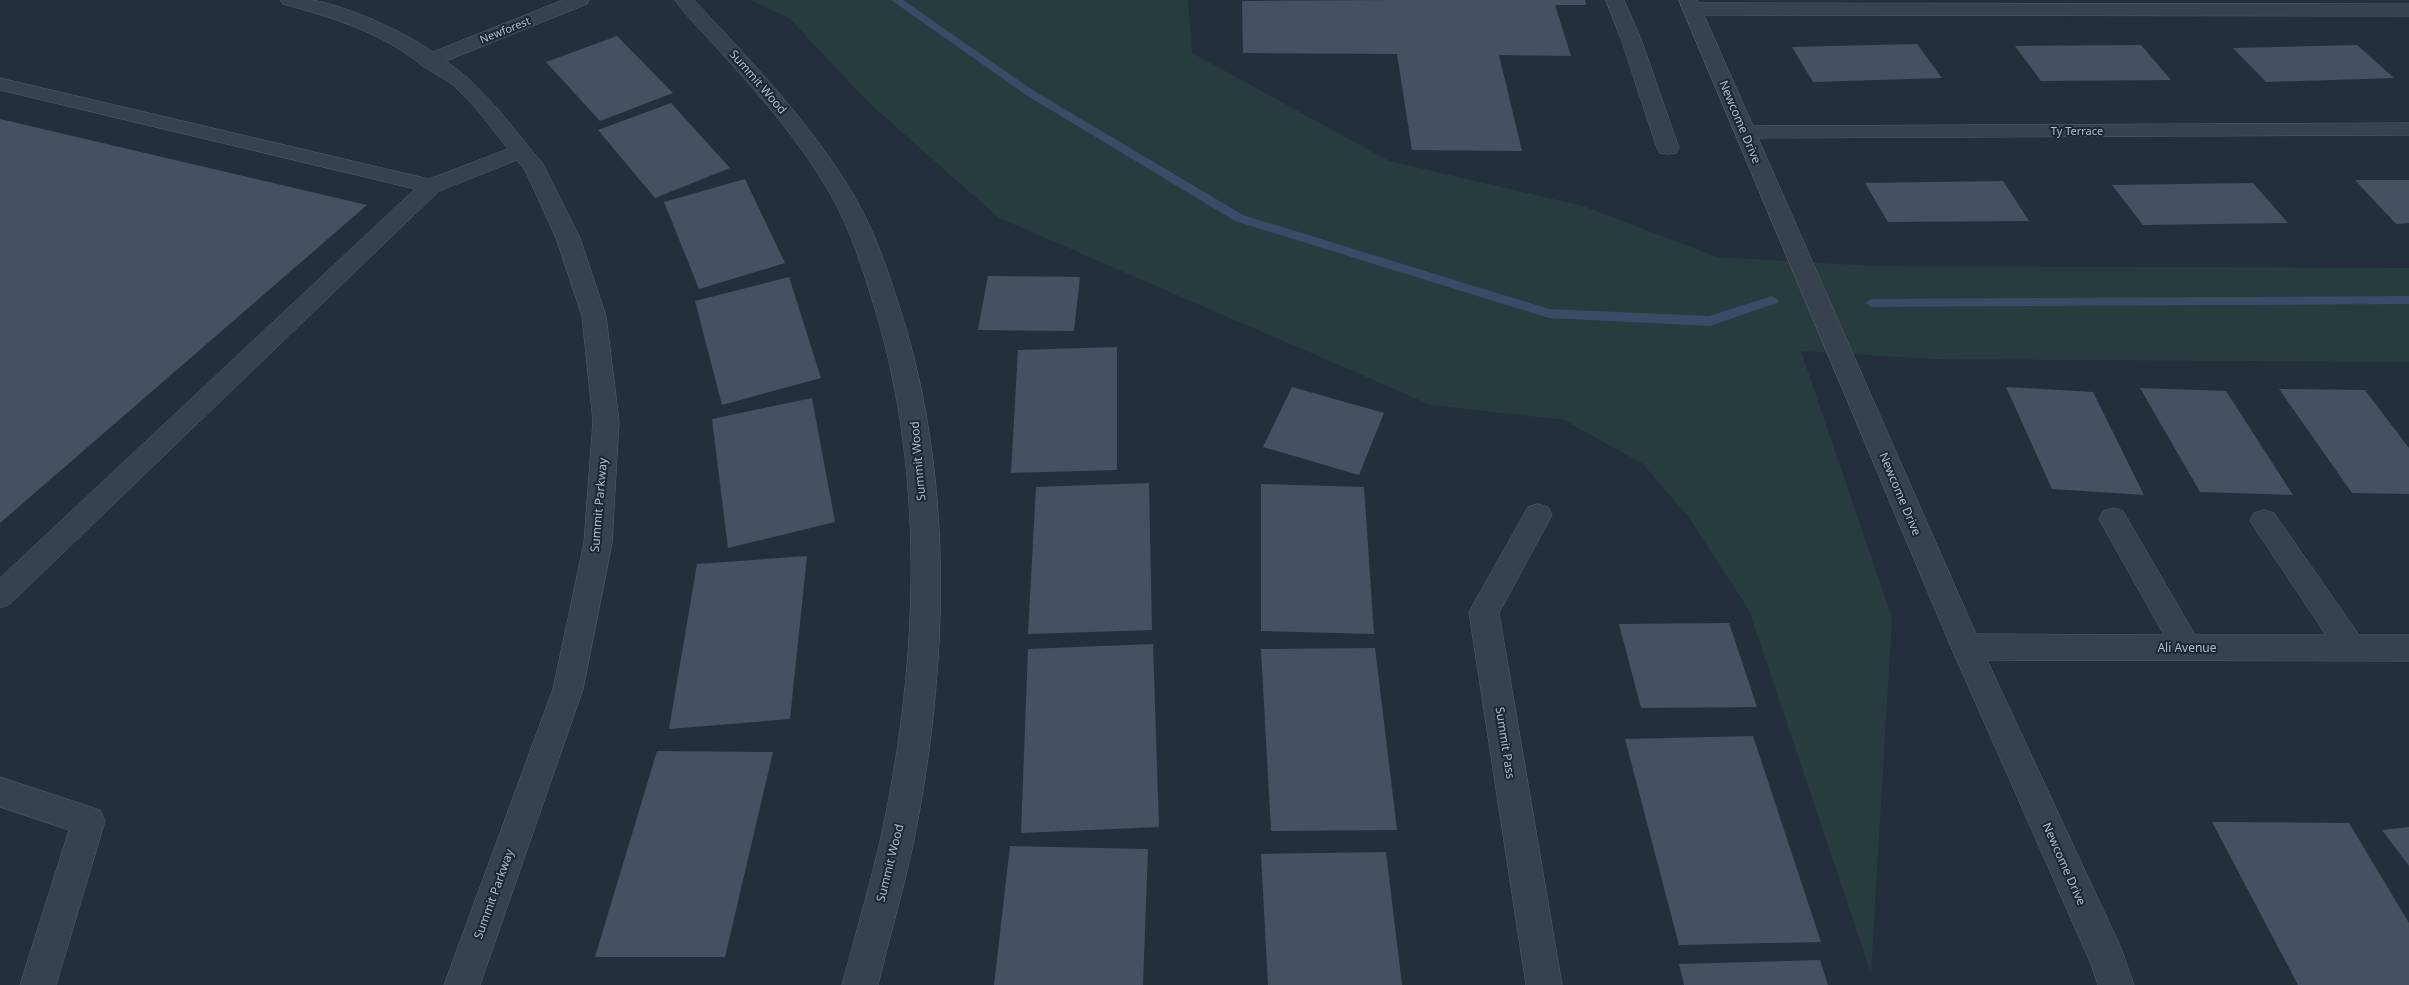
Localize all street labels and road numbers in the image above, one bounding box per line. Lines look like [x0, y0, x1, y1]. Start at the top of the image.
street label: Newforest [477, 13, 532, 46]
street label: Summit Wood [726, 46, 791, 117]
street label: Newcome Drive [1715, 78, 1766, 166]
street label: Ty Terrace [2051, 123, 2103, 138]
street label: Summit Wood [906, 421, 929, 502]
street label: Newcome Drive [1875, 450, 1926, 538]
street label: Summit Parkway [586, 456, 611, 553]
street label: Ali Avenue [2157, 639, 2217, 656]
street label: Summit Pass [1491, 706, 1520, 780]
street label: Newcome Drive [2039, 820, 2090, 908]
street label: Summit Wood [872, 822, 907, 904]
street label: Summit Parkway [469, 846, 518, 941]

